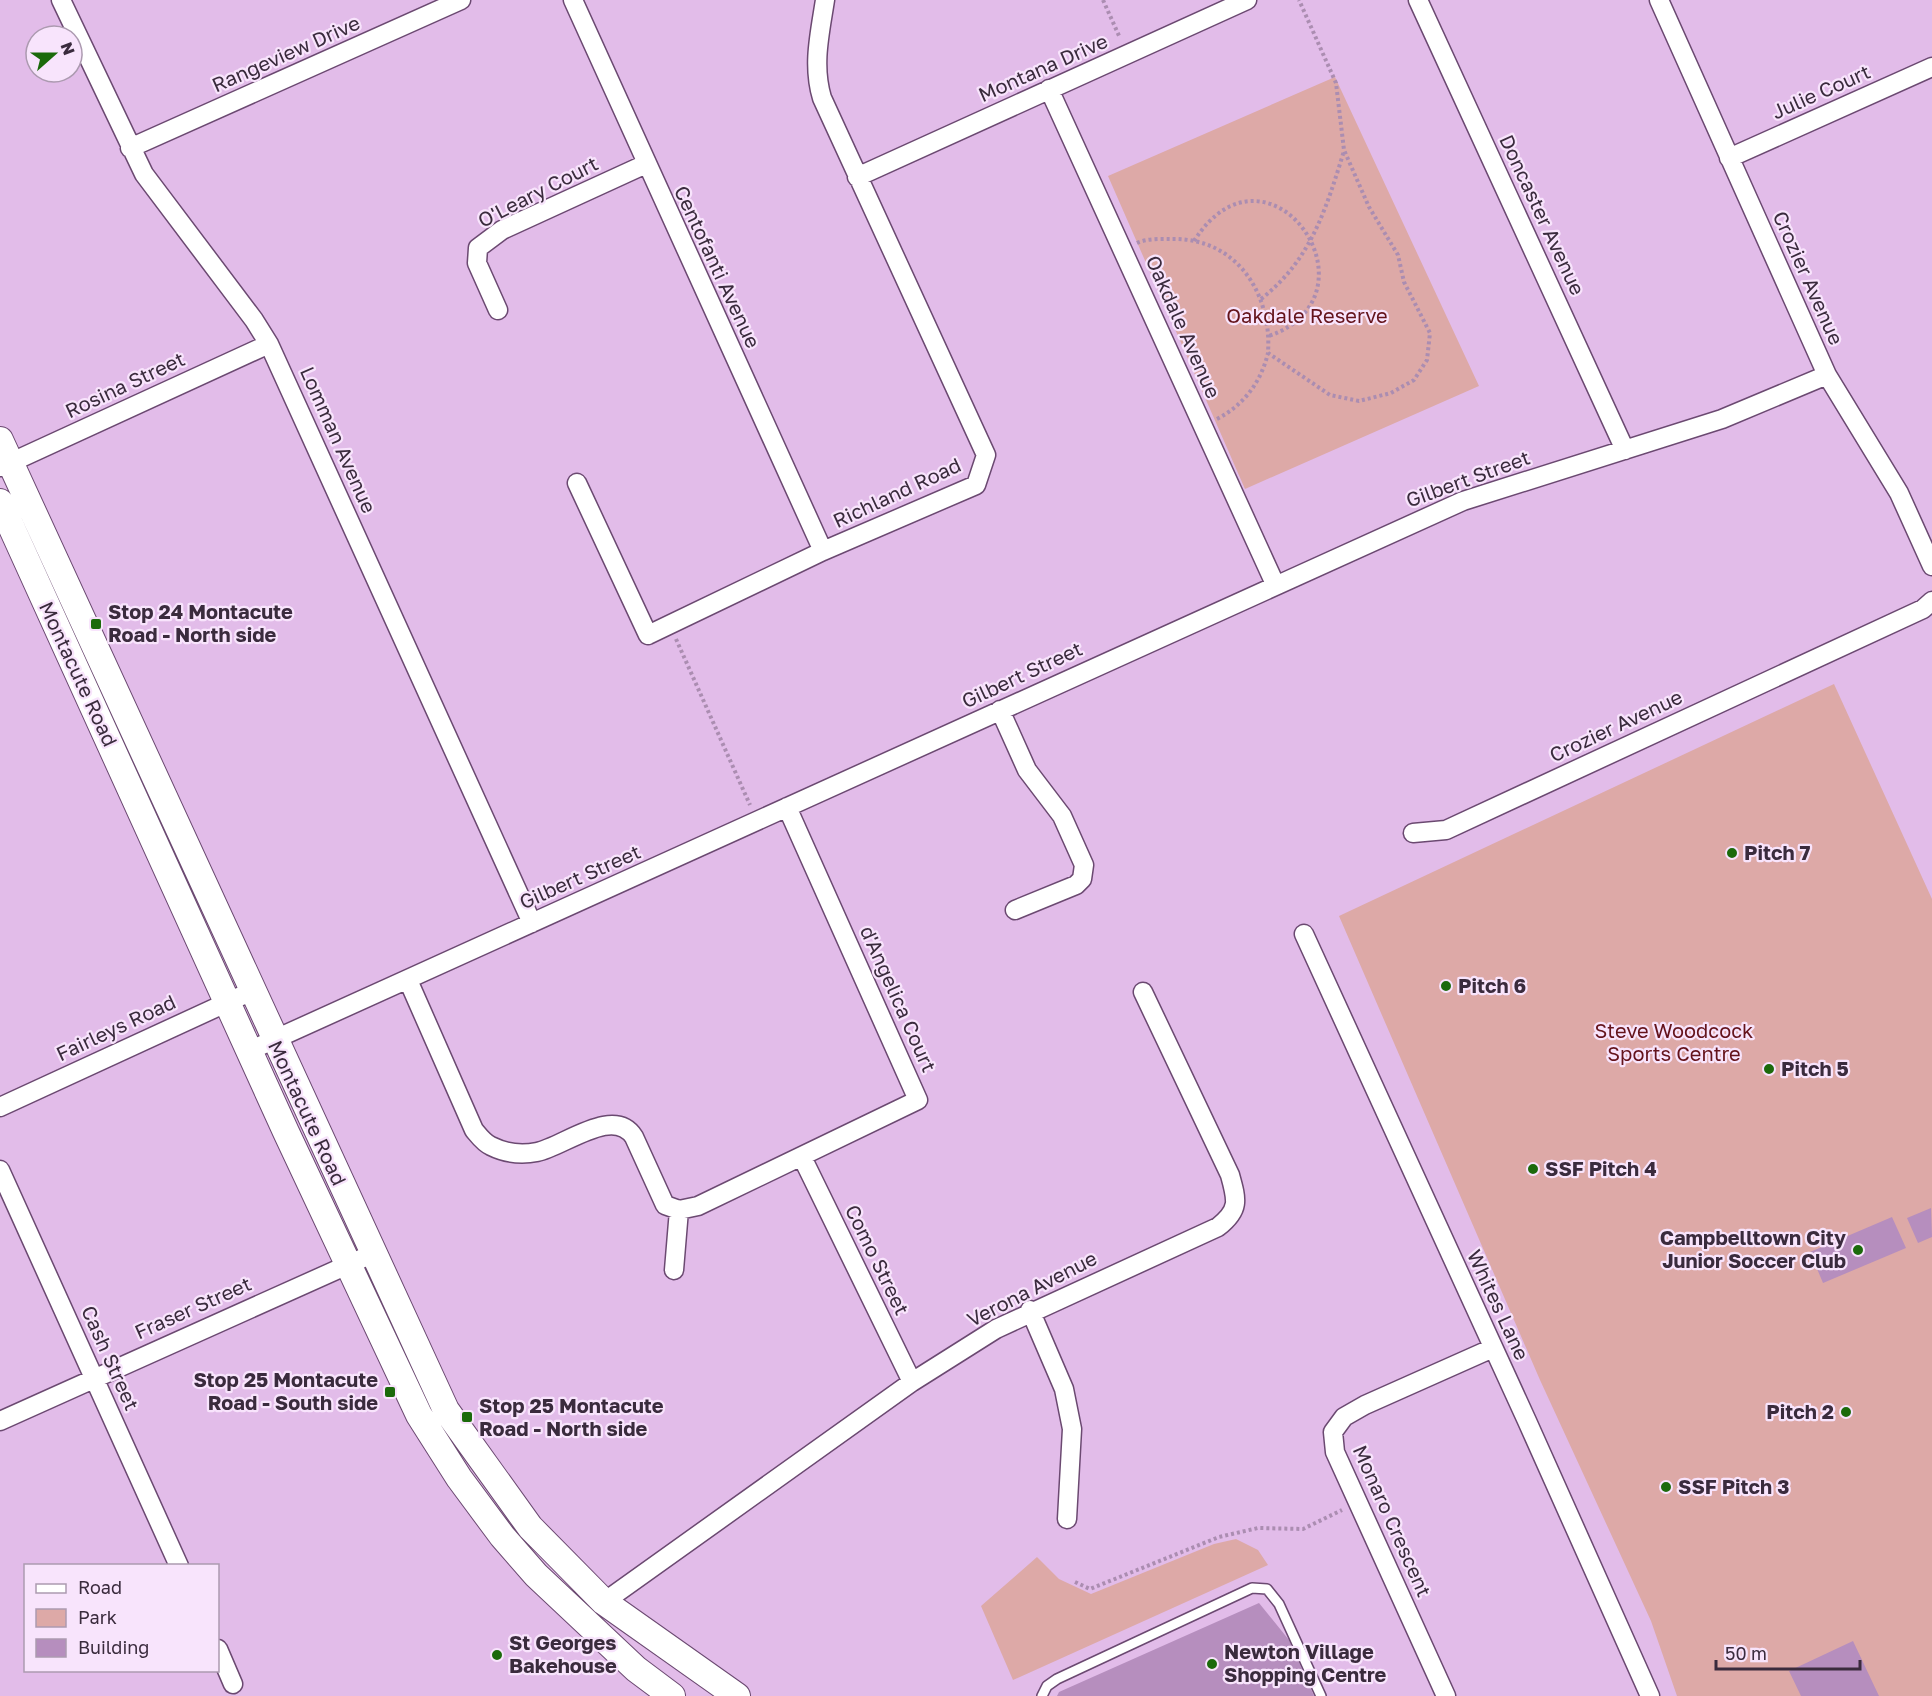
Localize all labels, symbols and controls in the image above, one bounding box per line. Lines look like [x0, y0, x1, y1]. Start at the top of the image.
street label: Rangeview Drive [208, 10, 363, 96]
north arrow [24, 24, 84, 84]
street label: Montana Drive [974, 28, 1111, 106]
text: N [56, 39, 80, 58]
street label: Julie Court [1768, 59, 1874, 123]
street label: Doncaster Avenue [1495, 131, 1591, 299]
street label: O'Leary Court [473, 150, 602, 232]
street label: Centofanti Avenue [670, 182, 766, 352]
street label: Crozier Avenue [1769, 207, 1849, 348]
street label: Oakdale Avenue [1142, 251, 1226, 402]
park label: Oakdale Reserve [1226, 303, 1388, 327]
street label: Rosina Street [61, 346, 188, 422]
street label: Lomman Avenue [296, 363, 382, 517]
street label: Gilbert Street [1402, 445, 1533, 512]
street label: Richland Road [829, 452, 964, 532]
street label: Montacute Road [35, 597, 123, 750]
place label: Stop 24 Montacute Road - North side [108, 599, 293, 646]
marker: Stop 24 Montacute Road - North side [89, 617, 103, 631]
street label: Gilbert Street [958, 636, 1086, 712]
street label: Crozier Avenue [1545, 684, 1686, 766]
street label: Gilbert Street [515, 839, 644, 914]
place label: Pitch 7 [1744, 840, 1810, 864]
marker: Pitch 7 [1725, 846, 1739, 860]
street label: d'Angelica Court [856, 922, 942, 1075]
place label: Pitch 6 [1458, 973, 1526, 997]
marker: Pitch 6 [1439, 979, 1453, 993]
street label: Fairleys Road [52, 989, 179, 1065]
park label: Steve Woodcock Sports Centre [1595, 1018, 1753, 1065]
street label: Montacute Road [264, 1036, 352, 1189]
place label: Pitch 5 [1781, 1056, 1849, 1080]
marker: Pitch 5 [1762, 1062, 1776, 1076]
place label: SSF Pitch 4 [1545, 1156, 1657, 1180]
marker: SSF Pitch 4 [1526, 1162, 1540, 1176]
street label: Como Street [841, 1201, 915, 1319]
place label: Campbelltown City Junior Soccer Club [1660, 1225, 1846, 1272]
marker: Campbelltown City Junior Soccer Club [1851, 1243, 1865, 1257]
street label: Verona Avenue [963, 1245, 1101, 1331]
street label: Whites Lane [1463, 1246, 1535, 1364]
street label: Fraser Street [131, 1271, 255, 1343]
street label: Cash Street [77, 1302, 145, 1414]
place label: Stop 25 Montacute Road - South side [193, 1367, 378, 1414]
marker: Stop 25 Montacute Road - South side [383, 1385, 397, 1399]
place label: Stop 25 Montacute Road - North side [479, 1393, 664, 1440]
place label: Pitch 2 [1766, 1399, 1834, 1423]
marker: Pitch 2 [1839, 1405, 1853, 1419]
marker: Stop 25 Montacute Road - North side [460, 1410, 474, 1424]
street label: Monaro Crescent [1349, 1441, 1437, 1600]
place label: SSF Pitch 3 [1678, 1474, 1789, 1498]
marker: SSF Pitch 3 [1659, 1480, 1673, 1494]
legend [24, 1564, 219, 1672]
text: Road [78, 1576, 122, 1598]
text: Park [78, 1606, 117, 1628]
place label: St Georges Bakehouse [509, 1630, 617, 1677]
scale bar [1716, 1633, 1860, 1671]
text: Building [78, 1636, 149, 1658]
place label: Newton Village Shopping Centre [1224, 1639, 1387, 1686]
text: 50 m [1725, 1642, 1767, 1664]
marker: St Georges Bakehouse [490, 1648, 504, 1662]
marker: Newton Village Shopping Centre [1205, 1657, 1219, 1671]

